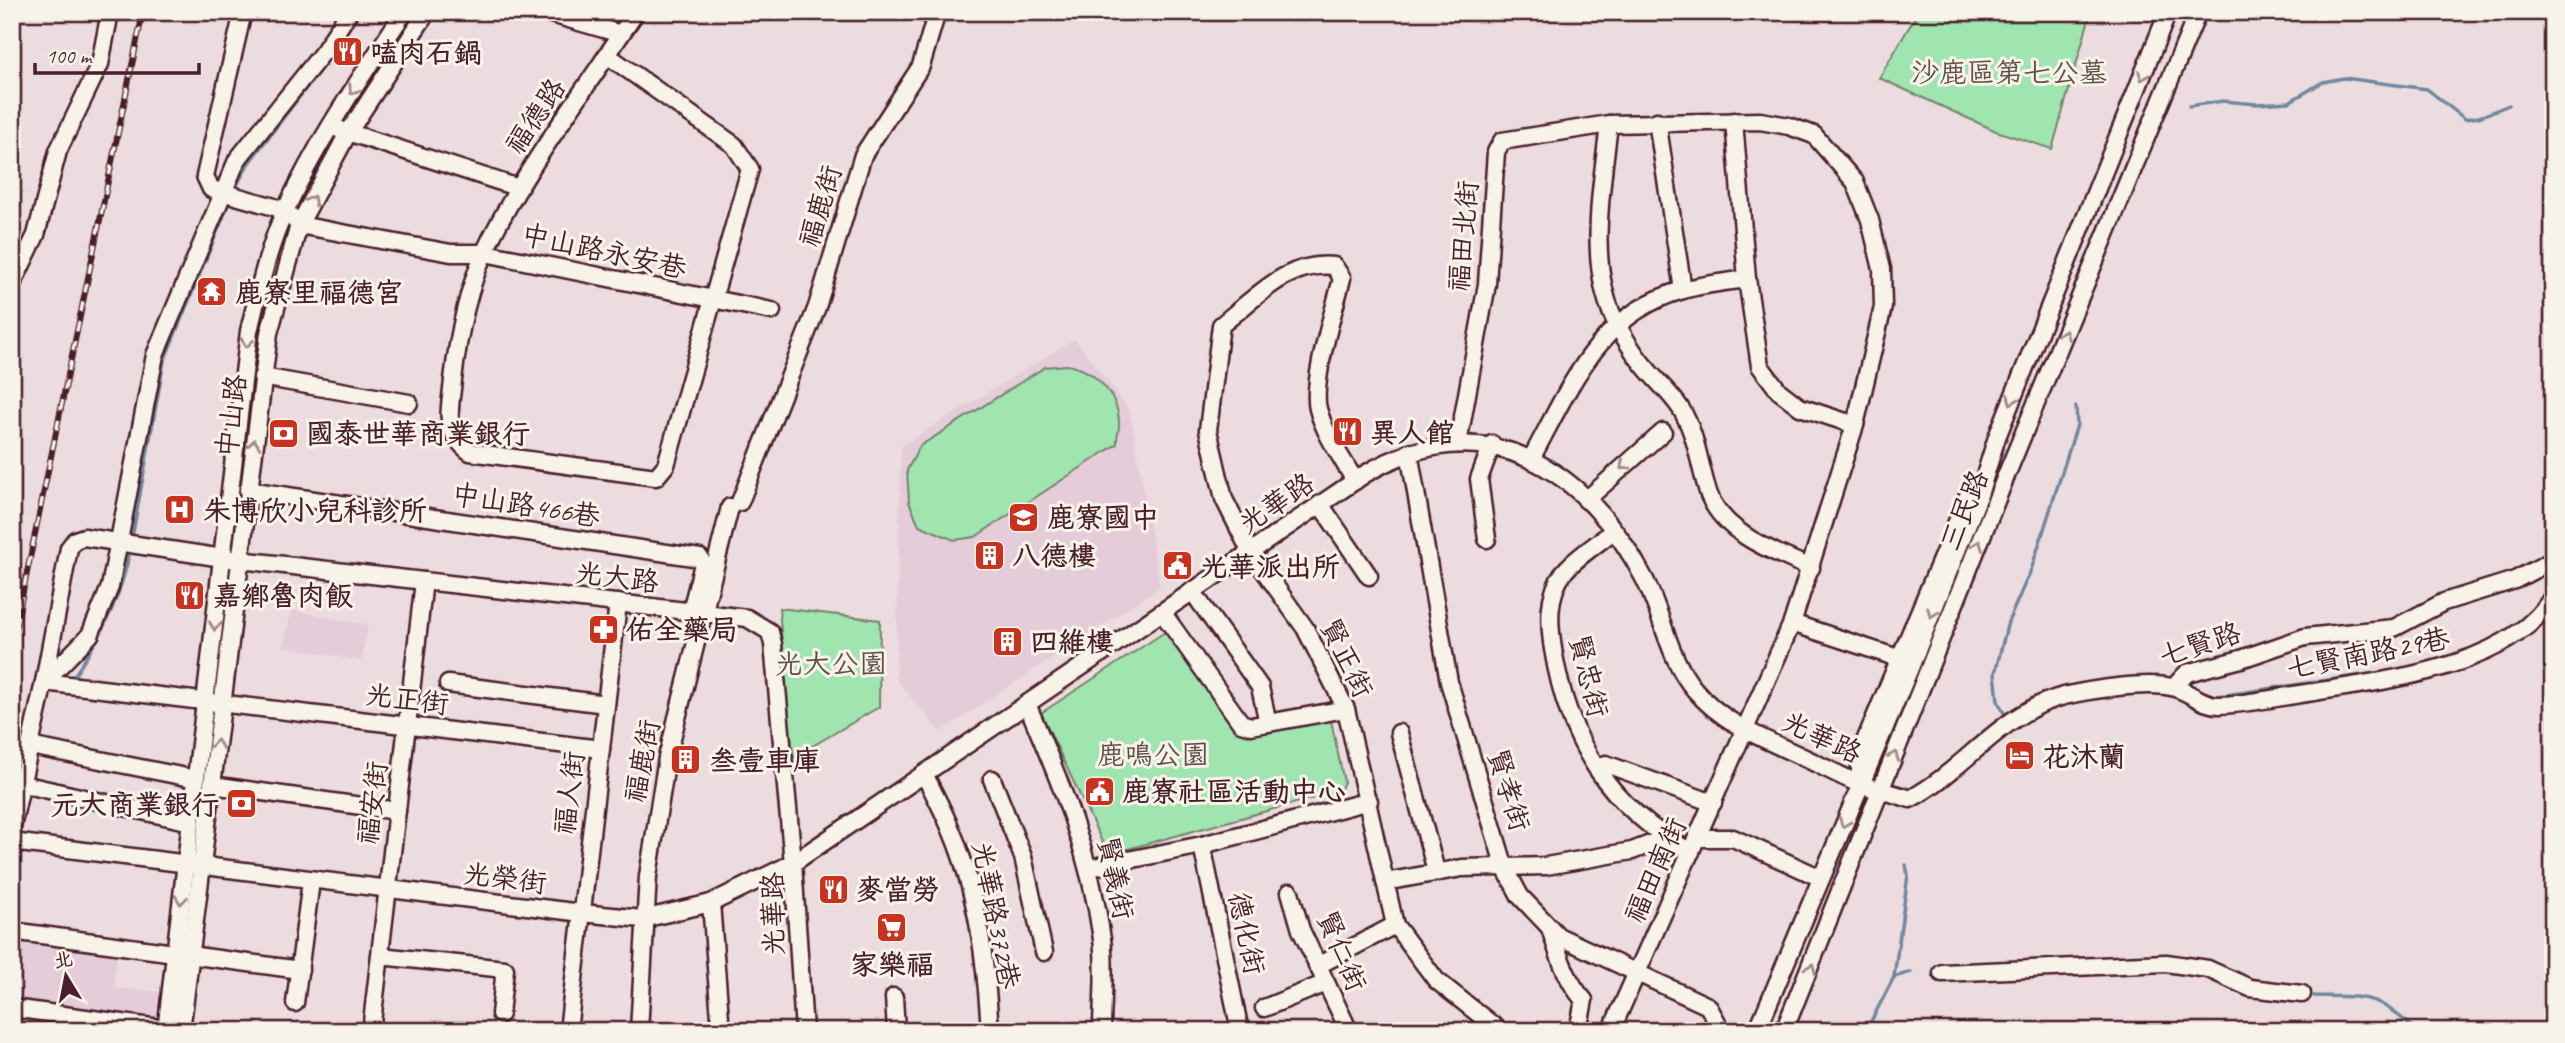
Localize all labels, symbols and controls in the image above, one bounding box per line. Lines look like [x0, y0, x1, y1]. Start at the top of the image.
scale bar [35, 32, 200, 76]
restaurant icon: 嗑肉石鍋 [330, 35, 364, 69]
place label: 嗑肉石鍋 [370, 35, 482, 70]
text: 100 m [46, 43, 93, 69]
park label: 沙鹿區第七公墓 [1911, 55, 2107, 90]
one-way arrow [2137, 68, 2151, 81]
street label: 福德路 [497, 71, 573, 161]
one-way arrow [349, 82, 361, 95]
street label: 福鹿街 [791, 161, 849, 251]
street label: 福田北街 [1441, 179, 1485, 293]
one-way arrow [304, 195, 318, 207]
street label: 中山路永安巷 [518, 216, 691, 286]
temple icon: 鹿寮里福德宮 [195, 275, 229, 309]
place label: 鹿寮里福德宮 [235, 275, 403, 310]
one-way arrow [2056, 329, 2070, 341]
one-way arrow [240, 337, 255, 349]
street label: 中山路 [209, 372, 253, 460]
one-way arrow [2006, 394, 2020, 406]
restaurant icon: 異人館 [1330, 415, 1364, 449]
place label: 異人館 [1370, 415, 1454, 450]
bank icon: 國泰世華商業銀行 [266, 416, 300, 450]
place label: 國泰世華商業銀行 [306, 416, 530, 451]
one-way arrow [246, 438, 261, 449]
one-way arrow [1620, 458, 1633, 470]
street label: 三民路 [1932, 464, 1996, 556]
street label: 光華路 [1231, 465, 1321, 541]
street label: 中山路466巷 [449, 476, 604, 534]
hospital icon: 朱博欣小兒科診所 [163, 493, 197, 527]
place label: 朱博欣小兒科診所 [203, 493, 427, 528]
school or university icon: 鹿寮國中 [1007, 500, 1041, 534]
place label: 鹿寮國中 [1047, 500, 1159, 535]
building icon: 八德樓 [972, 538, 1006, 572]
place label: 八德樓 [1012, 538, 1096, 573]
one-way arrow [1970, 539, 1984, 552]
public building icon: 光華派出所 [1160, 549, 1194, 583]
place label: 光華派出所 [1200, 549, 1340, 584]
street label: 光大路 [573, 555, 661, 599]
restaurant icon: 嘉鄉魯肉飯 [173, 578, 207, 612]
place label: 嘉鄉魯肉飯 [213, 578, 353, 613]
one-way arrow [1926, 606, 1940, 618]
pharmacy icon: 佑全藥局 [586, 612, 620, 646]
place label: 佑全藥局 [626, 612, 738, 647]
street label: 賢正街 [1313, 613, 1381, 703]
street label: 七賢路 [2155, 614, 2245, 674]
one-way arrow [208, 620, 223, 632]
street label: 七賢南路29巷 [2284, 620, 2453, 686]
building icon: 四維樓 [990, 624, 1024, 658]
place label: 四維樓 [1030, 624, 1114, 659]
street label: 賢忠街 [1562, 631, 1616, 721]
park label: 光大公園 [775, 646, 887, 681]
street label: 光正街 [363, 677, 451, 721]
street label: 光華路 [1777, 703, 1867, 771]
street label: 福鹿街 [617, 716, 667, 806]
park label: 鹿鳴公園 [1097, 737, 1209, 772]
one-way arrow [209, 738, 224, 750]
hotel icon: 花沐蘭 [2002, 739, 2036, 773]
place label: 花沐蘭 [2042, 739, 2126, 774]
building icon: 叁壹車庫 [669, 743, 703, 777]
place label: 叁壹車庫 [709, 743, 821, 778]
street label: 賢孝街 [1480, 745, 1538, 835]
street label: 福人街 [547, 749, 591, 837]
one-way arrow [1886, 751, 1900, 763]
street label: 福安街 [350, 759, 394, 847]
public building icon: 鹿寮社區活動中心 [1082, 774, 1116, 808]
place label: 鹿寮社區活動中心 [1122, 774, 1346, 809]
place label: 元大商業銀行 [51, 787, 219, 822]
bank icon: 元大商業銀行 [225, 787, 259, 821]
street label: 福田南街 [1616, 812, 1694, 928]
one-way arrow [1838, 816, 1852, 828]
street label: 賢義街 [1090, 833, 1142, 923]
street label: 光華路372巷 [965, 838, 1028, 993]
street label: 光榮街 [461, 856, 549, 900]
street label: 光華路 [755, 872, 791, 956]
restaurant icon: 麥當勞 [816, 872, 850, 906]
place label: 麥當勞 [856, 872, 940, 907]
street label: 德化街 [1221, 888, 1273, 978]
one-way arrow [174, 895, 189, 906]
street label: 賢仁街 [1309, 905, 1375, 997]
supermarket icon: 家樂福 [875, 910, 909, 944]
north arrow [32, 942, 102, 1012]
text: 北 [52, 947, 75, 974]
place label: 家樂福 [850, 947, 934, 982]
one-way arrow [1802, 963, 1816, 975]

